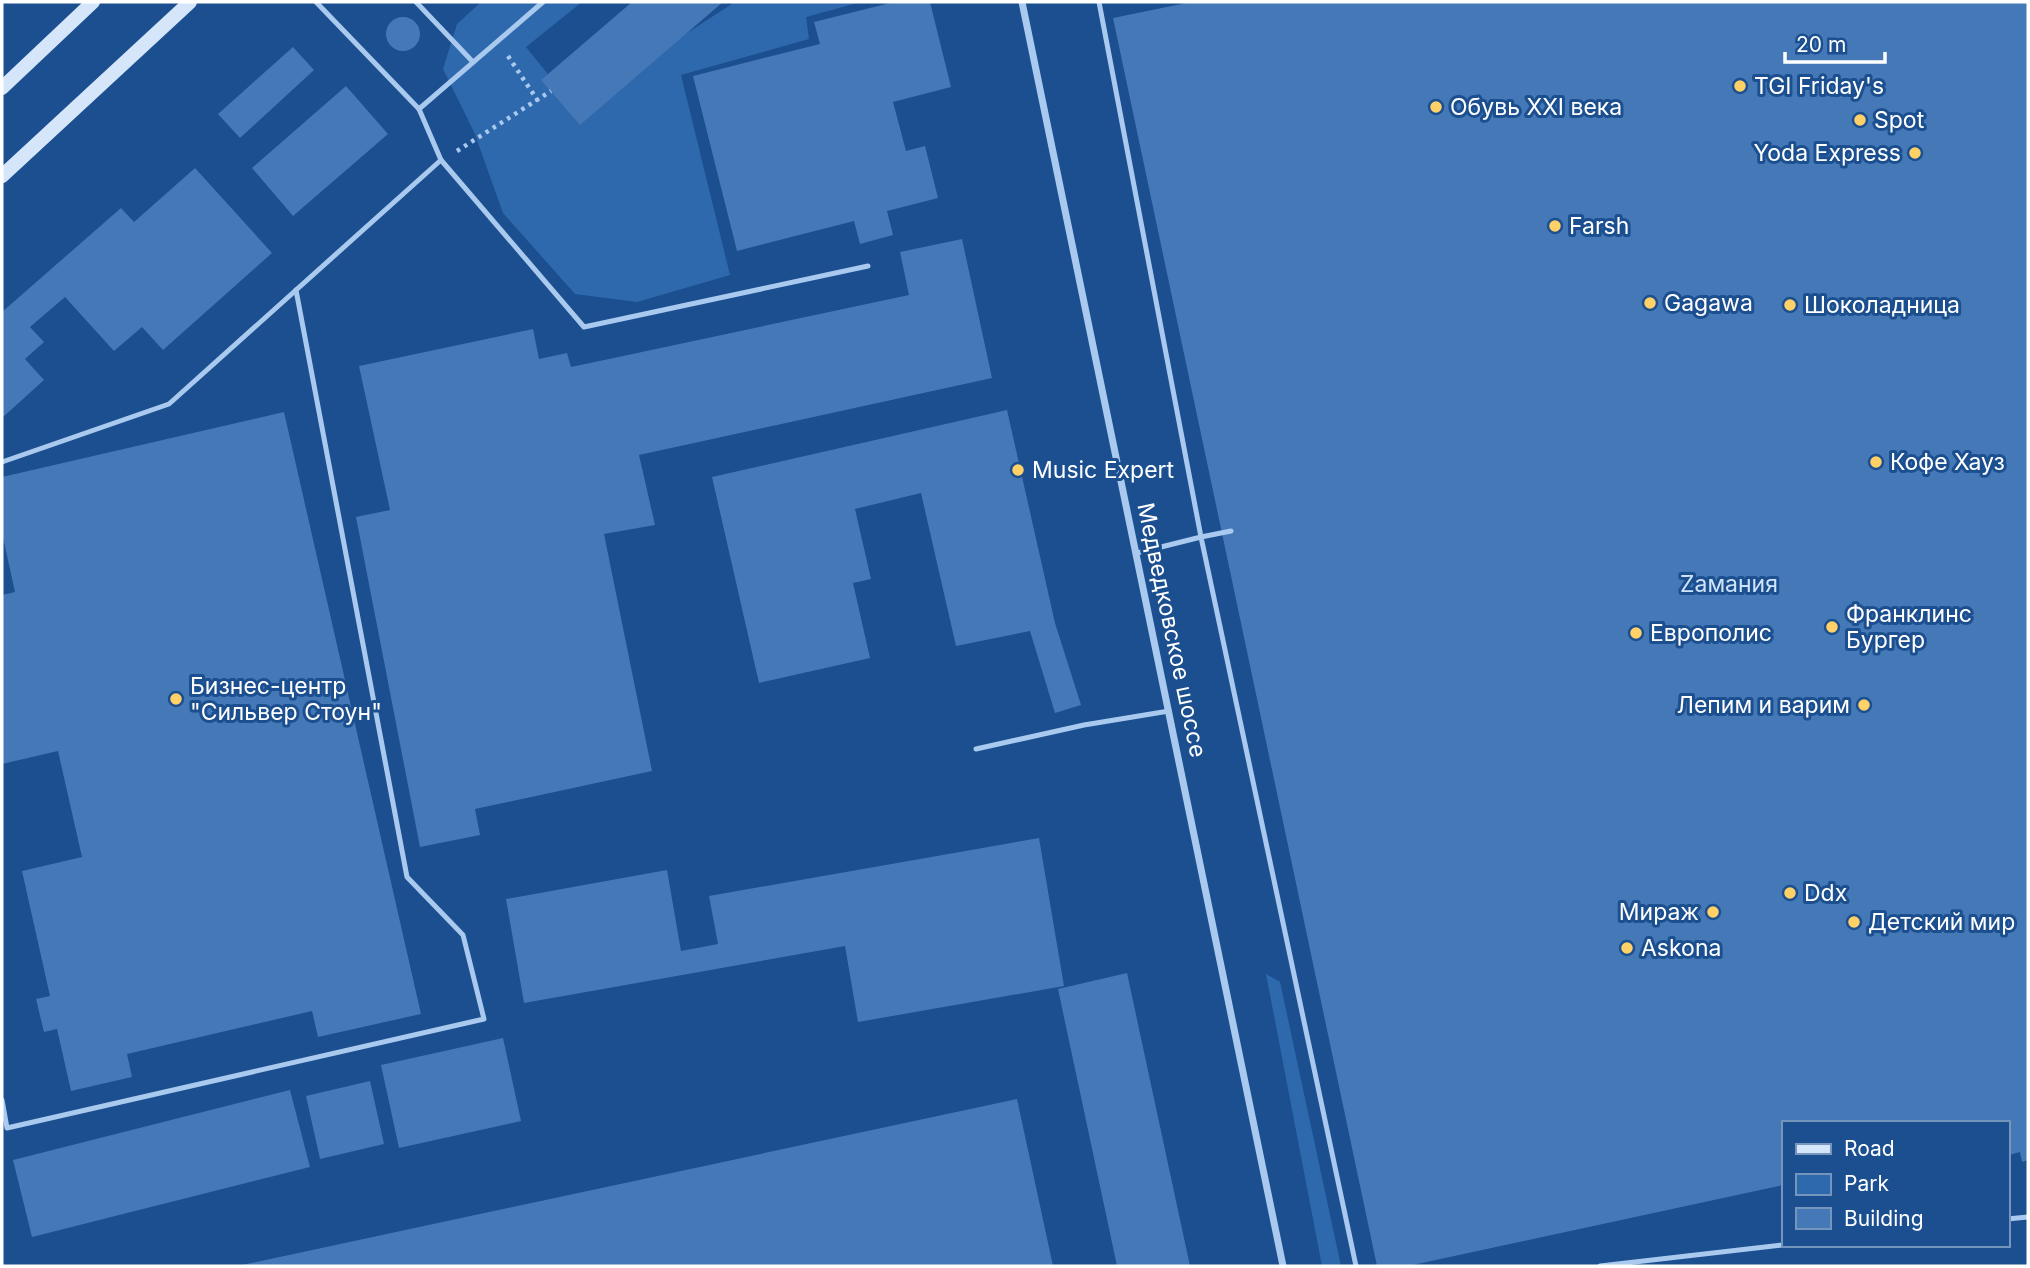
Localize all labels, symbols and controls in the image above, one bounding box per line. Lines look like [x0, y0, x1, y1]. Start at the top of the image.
scale bar [1785, 21, 1885, 65]
text: 20 m [1796, 32, 1846, 57]
place label: TGI Friday's [1754, 72, 1884, 100]
marker: TGI Friday's [1732, 78, 1748, 94]
place label: Обувь XXI века [1450, 93, 1622, 121]
marker: Обувь XXI века [1428, 99, 1444, 115]
place label: Spot [1874, 106, 1925, 134]
marker: Spot [1852, 112, 1868, 128]
place label: Yoda Express [1753, 139, 1901, 167]
marker: Yoda Express [1907, 145, 1923, 161]
place label: Farsh [1569, 212, 1629, 240]
marker: Farsh [1547, 218, 1563, 234]
place label: Gagawa [1664, 289, 1753, 317]
place label: Шоколадница [1804, 291, 1960, 319]
marker: Gagawa [1642, 295, 1658, 311]
marker: Шоколадница [1782, 297, 1798, 313]
place label: Кофе Хауз [1890, 448, 2005, 476]
marker: Кофе Хауз [1868, 454, 1884, 470]
place label: Music Expert [1032, 456, 1175, 484]
marker: Music Expert [1010, 462, 1026, 478]
street label: Медведковское шоссе [1131, 500, 1213, 760]
park label: Zамания [1680, 570, 1778, 598]
place label: Франклинс Бургер [1846, 600, 1972, 654]
place label: Европолис [1650, 619, 1772, 647]
marker: Франклинс Бургер [1824, 619, 1840, 635]
marker: Европолис [1628, 625, 1644, 641]
place label: Бизнес-центр "Сильвер Стоун" [190, 672, 382, 726]
marker: Бизнес-центр "Сильвер Стоун" [168, 691, 184, 707]
place label: Лепим и варим [1677, 691, 1850, 719]
marker: Лепим и варим [1856, 697, 1872, 713]
place label: Ddx [1804, 879, 1847, 907]
marker: Ddx [1782, 885, 1798, 901]
place label: Мираж [1619, 898, 1699, 926]
marker: Мираж [1705, 904, 1721, 920]
place label: Детский мир [1868, 908, 2015, 936]
marker: Детский мир [1846, 914, 1862, 930]
place label: Askona [1641, 934, 1721, 962]
marker: Askona [1619, 940, 1635, 956]
legend [1782, 1121, 2009, 1247]
text: Road [1844, 1136, 1895, 1161]
text: Park [1844, 1171, 1889, 1196]
text: Building [1844, 1206, 1924, 1231]

